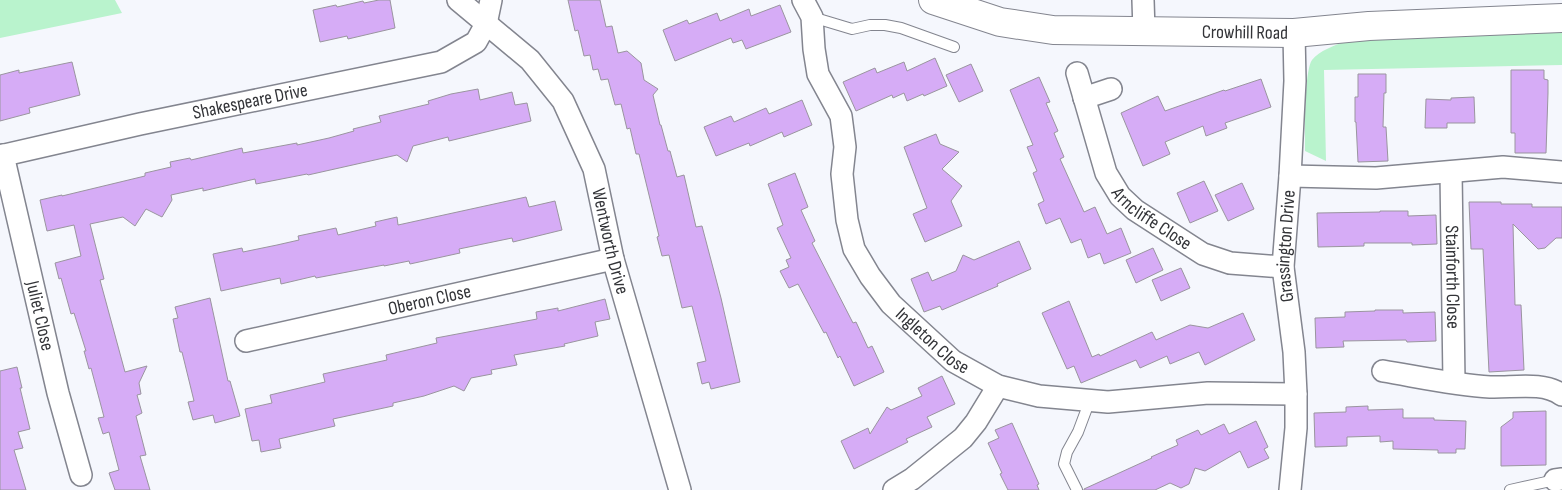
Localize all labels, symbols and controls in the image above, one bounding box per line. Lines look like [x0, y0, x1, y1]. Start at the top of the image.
street label: Crowhill Road [1202, 20, 1288, 44]
street label: Shakespeare Drive [190, 78, 310, 124]
street label: Arncliffe Close [1106, 183, 1196, 255]
street label: Wentworth Drive [587, 186, 634, 297]
street label: Grassington Drive [1272, 189, 1300, 304]
street label: Stainforth Close [1440, 225, 1465, 329]
street label: Juliet Close [21, 278, 59, 353]
street label: Oberon Close [386, 280, 473, 320]
street label: Ingleton Close [891, 303, 973, 379]

